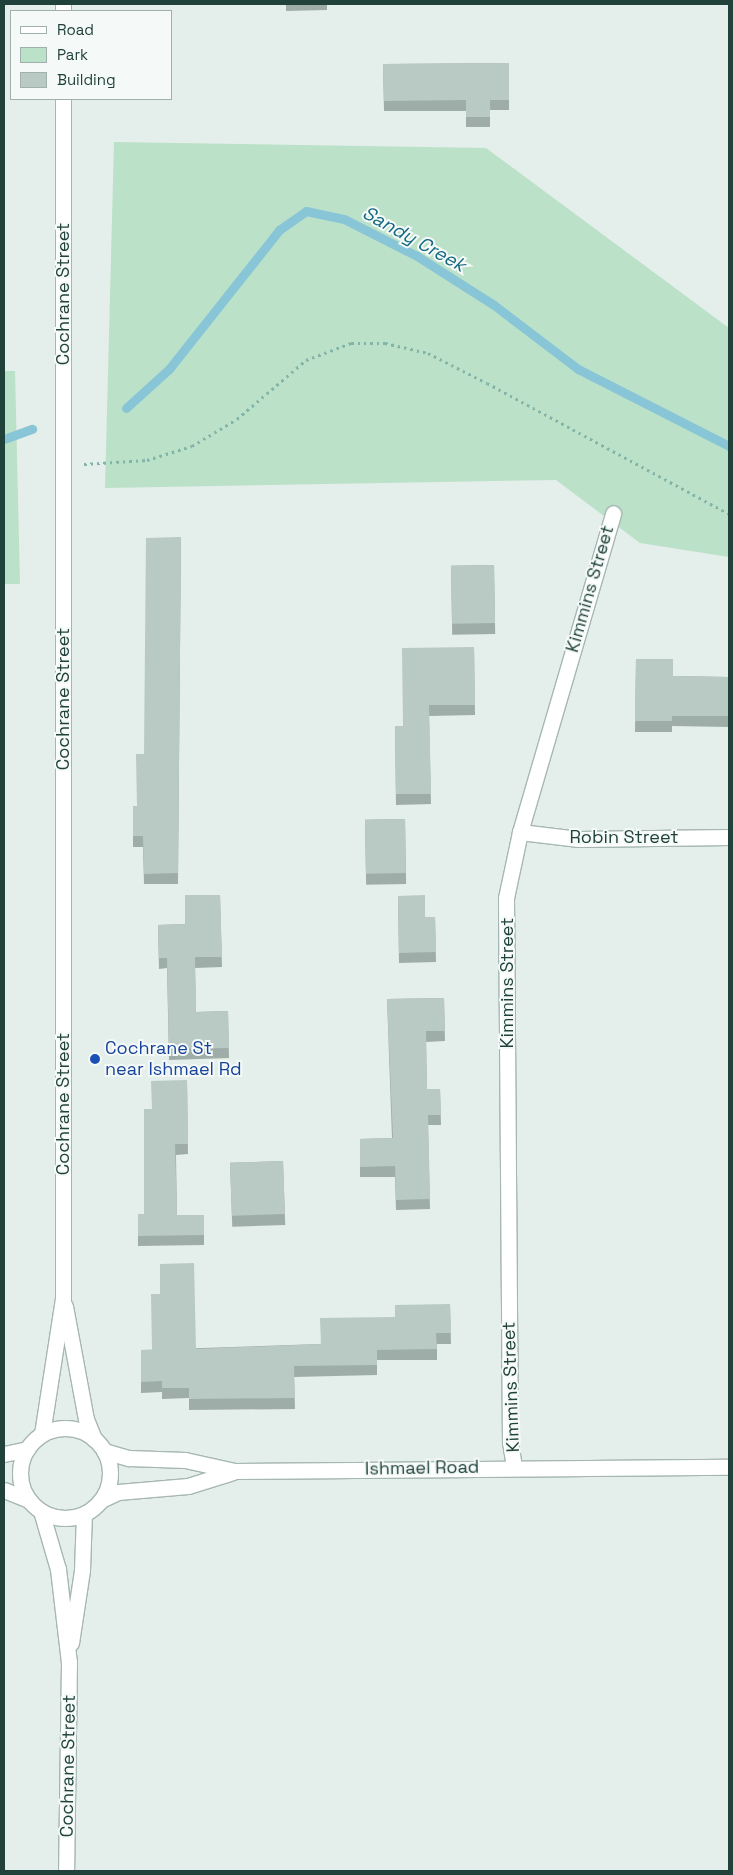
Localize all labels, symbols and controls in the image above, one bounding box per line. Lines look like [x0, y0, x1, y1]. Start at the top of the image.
legend [10, 10, 172, 100]
text: Road [57, 20, 94, 39]
text: Park [57, 45, 88, 64]
text: Building [57, 70, 116, 89]
water label: Sandy Creek [358, 201, 470, 277]
street label: Cochrane Street [52, 223, 74, 365]
street label: Kimmins Street [562, 523, 618, 655]
street label: Cochrane Street [52, 628, 74, 770]
street label: Robin Street [569, 826, 679, 848]
street label: Kimmins Street [496, 918, 518, 1048]
street label: Cochrane Street [52, 1033, 74, 1175]
place label: Cochrane St near Ishmael Rd [105, 1038, 242, 1080]
marker: Cochrane St near Ishmael Rd [89, 1053, 101, 1065]
street label: Kimmins Street [498, 1321, 524, 1453]
street label: Ishmael Road [365, 1456, 479, 1480]
street label: Cochrane Street [56, 1695, 80, 1837]

